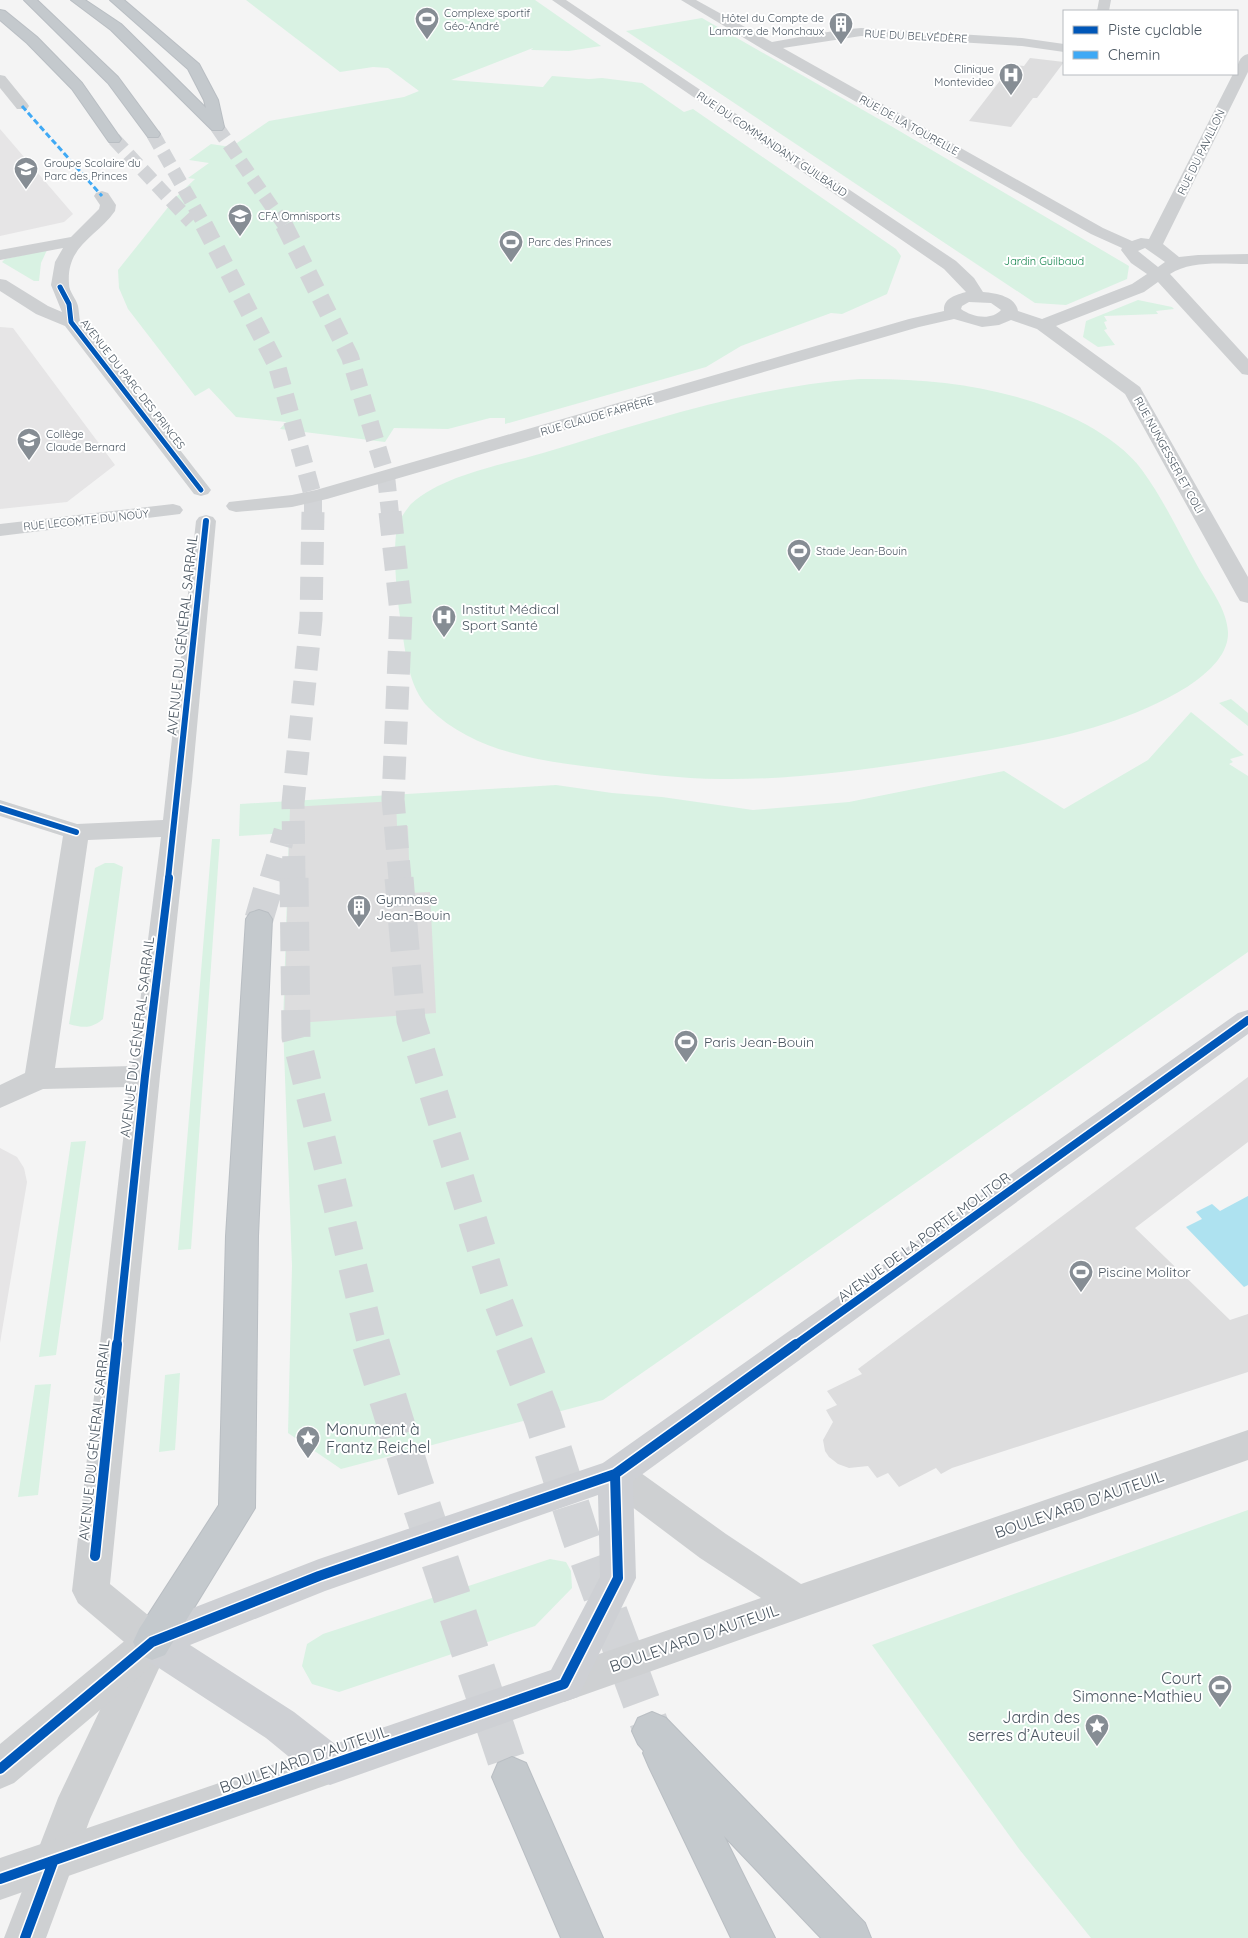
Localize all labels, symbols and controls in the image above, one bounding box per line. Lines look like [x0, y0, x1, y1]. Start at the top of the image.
sports icon: Complexe sportif Géo-André [414, 6, 440, 40]
place label: Complexe sportif Géo-André [444, 6, 530, 33]
legend [1063, 10, 1238, 75]
place label: Hôtel du Compte de Lamarre de Monchaux [709, 11, 824, 38]
building icon: Hôtel du Compte de Lamarre de Monchaux [828, 11, 854, 45]
text: Piste cyclable [1108, 20, 1202, 39]
street label: RUE DU BELVÉDÈRE [864, 26, 968, 46]
text: Chemin [1108, 45, 1160, 64]
place label: Clinique Montevideo [934, 62, 994, 89]
hospital icon: Clinique Montevideo [998, 62, 1024, 96]
street label: RUE DU COMMANDANT GUILBAUD [694, 88, 850, 200]
street label: RUE DE LA TOURELLE [857, 92, 961, 158]
street label: RUE DU PAVILLON [1174, 107, 1228, 197]
school or university icon: Groupe Scolaire du Parc des Princes [13, 156, 39, 190]
place label: Groupe Scolaire du Parc des Princes [44, 156, 141, 183]
school or university icon: CFA Omnisports [227, 203, 253, 237]
place label: CFA Omnisports [258, 209, 340, 223]
sports icon: Parc des Princes [498, 229, 524, 263]
place label: Parc des Princes [528, 235, 611, 249]
park label: Jardin Guilbaud [1004, 254, 1084, 268]
street label: AVENUE DU PARC DES PRINCES [78, 316, 188, 452]
street label: RUE CLAUDE FARRÈRE [539, 393, 655, 439]
street label: RUE NUNGESSER ET COLI [1131, 394, 1207, 516]
school or university icon: Collège Claude Bernard [16, 427, 42, 461]
place label: Collège Claude Bernard [46, 427, 126, 454]
street label: RUE LECOMTE DU NOÜY [23, 506, 149, 534]
street label: AVENUE DU GÉNÉRAL SARRAIL [162, 533, 202, 736]
sports icon: Stade Jean-Bouin [786, 538, 812, 572]
place label: Stade Jean-Bouin [816, 544, 907, 558]
place label: Institut Médical Sport Santé [462, 600, 559, 634]
hospital icon: Institut Médical Sport Santé [431, 604, 457, 638]
place label: Gymnase Jean-Bouin [376, 890, 451, 924]
building icon: Gymnase Jean-Bouin [346, 894, 372, 928]
street label: AVENUE DU GÉNÉRAL SARRAIL [116, 935, 158, 1138]
sports icon: Paris Jean-Bouin [673, 1029, 699, 1063]
place label: Paris Jean-Bouin [704, 1033, 814, 1051]
street label: AVENUE DE LA PORTE MOLITOR [834, 1168, 1014, 1306]
sports icon: Piscine Molitor [1068, 1259, 1094, 1293]
place label: Piscine Molitor [1098, 1263, 1191, 1281]
street label: AVENUE DU GÉNÉRAL SARRAIL [74, 1338, 114, 1541]
place label: Monument à Frantz Reichel [326, 1419, 430, 1457]
place icon: Monument à Frantz Reichel [295, 1425, 321, 1459]
street label: BOULEVARD D'AUTEUIL [992, 1465, 1167, 1542]
street label: BOULEVARD D'AUTEUIL [607, 1599, 782, 1676]
place label: Court Simonne-Mathieu [1073, 1668, 1202, 1706]
sports icon: Court Simonne-Mathieu [1207, 1674, 1233, 1708]
place label: Jardin des serres d’Auteuil [968, 1707, 1080, 1745]
place icon: Jardin des serres d’Auteuil [1084, 1713, 1110, 1747]
street label: BOULEVARD D'AUTEUIL [217, 1720, 392, 1797]

